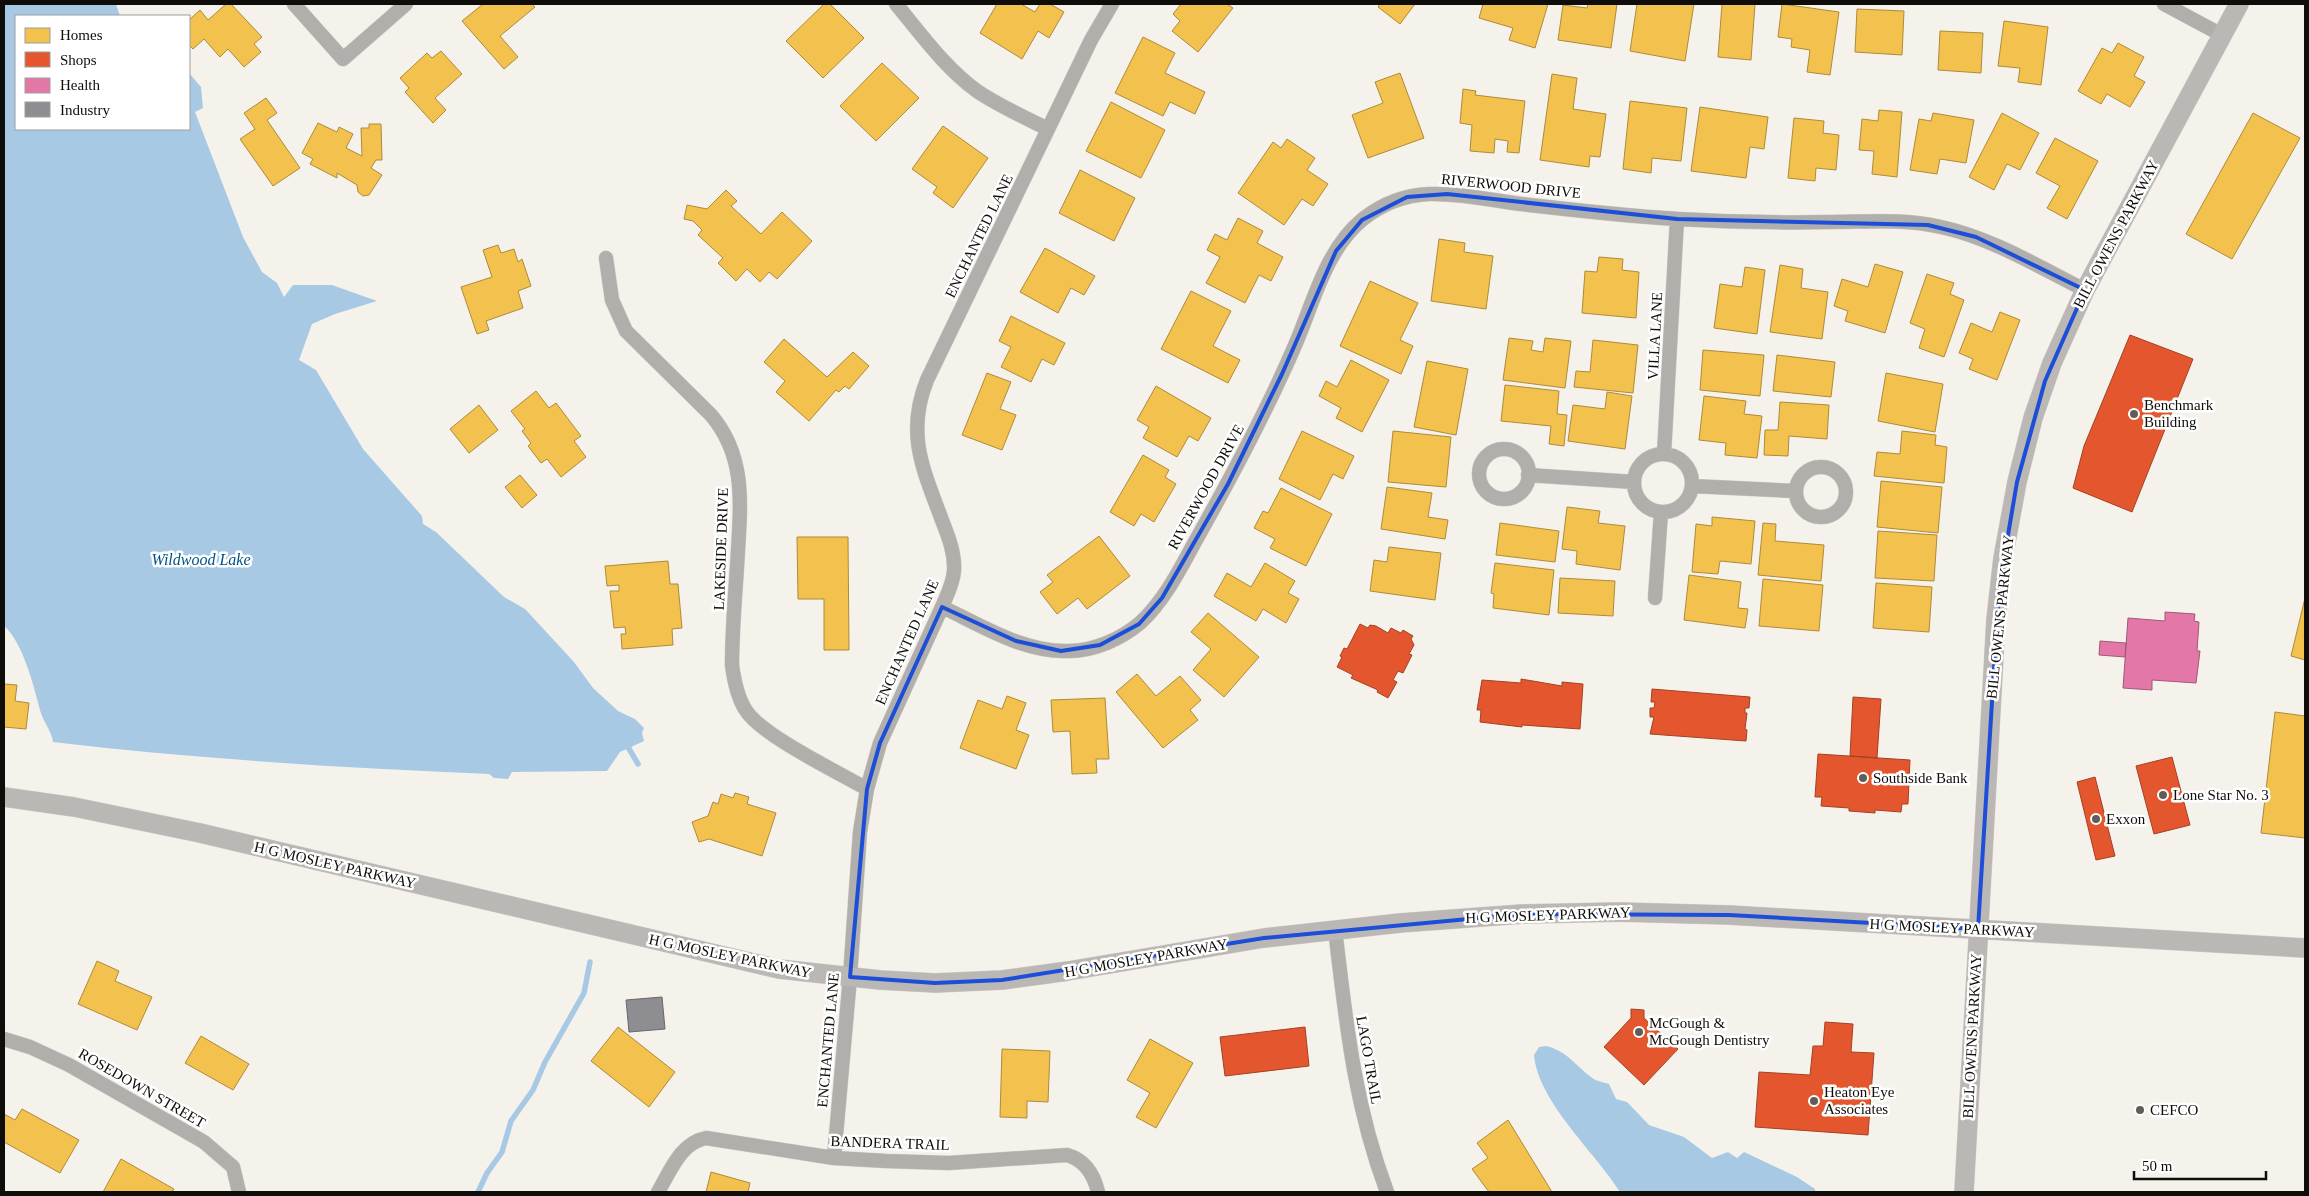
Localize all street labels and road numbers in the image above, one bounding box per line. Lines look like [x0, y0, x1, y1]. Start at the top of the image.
street label: BILL OWENS PARKWAY [2070, 157, 2162, 311]
street label: RIVERWOOD DRIVE [1440, 171, 1582, 201]
street label: ENCHANTED LANE [942, 172, 1016, 300]
street label: VILLA LANE [1645, 292, 1665, 380]
street label: RIVERWOOD DRIVE [1165, 422, 1247, 552]
street label: LAKESIDE DRIVE [711, 487, 731, 611]
street label: BILL OWENS PARKWAY [1983, 534, 2017, 700]
street label: ENCHANTED LANE [872, 577, 942, 707]
street label: H G MOSLEY PARKWAY [253, 839, 418, 891]
street label: H G MOSLEY PARKWAY [1465, 904, 1631, 926]
street label: H G MOSLEY PARKWAY [1869, 916, 2035, 940]
street label: H G MOSLEY PARKWAY [647, 931, 813, 981]
street label: H G MOSLEY PARKWAY [1063, 936, 1229, 980]
street label: BILL OWENS PARKWAY [1960, 953, 1984, 1119]
street label: ENCHANTED LANE [814, 972, 842, 1108]
street label: LAGO TRAIL [1353, 1015, 1385, 1105]
street label: ROSEDOWN STREET [76, 1045, 208, 1131]
street label: BANDERA TRAIL [830, 1133, 950, 1153]

